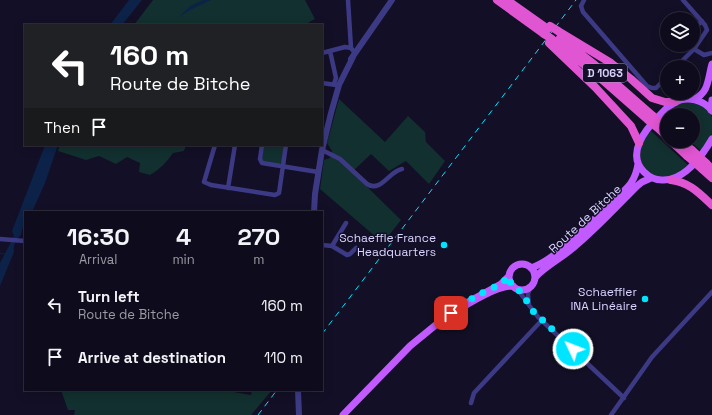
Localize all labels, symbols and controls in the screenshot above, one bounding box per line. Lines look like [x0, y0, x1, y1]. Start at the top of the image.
map controls [660, 12, 700, 148]
button: layers [660, 12, 700, 52]
text: 160 m [110, 37, 189, 73]
icon: left [44, 40, 96, 92]
button: + [660, 60, 700, 100]
road number: D 1063 [583, 64, 627, 82]
text: Route de Bitche [110, 72, 250, 95]
button: − [660, 108, 700, 148]
icon: arrive [88, 116, 110, 138]
text: Then [44, 118, 80, 137]
street label: Route de Bitche [545, 181, 625, 257]
text: 16:30 [67, 221, 130, 252]
text: 4 [176, 221, 191, 252]
text: 270 [237, 221, 280, 252]
place label: Schaeffle France Headquarters [339, 230, 436, 260]
marker: Schaeffle France Headquarters [439, 240, 449, 250]
text: Arrival [79, 251, 118, 268]
text: min [172, 251, 195, 268]
text: m [253, 251, 264, 268]
place label: Schaeffler INA Linéaire [570, 284, 637, 314]
text: Turn left [78, 287, 140, 306]
icon: left [44, 294, 66, 316]
marker: Schaeffler INA Linéaire [640, 294, 650, 304]
text: 160 m [261, 296, 303, 315]
pin [434, 296, 468, 330]
icon: arrive [440, 302, 462, 324]
text: Route de Bitche [78, 306, 179, 323]
position arrow [552, 328, 594, 370]
icon: arrive [44, 346, 66, 368]
text: Arrive at destination [78, 348, 226, 367]
text: 110 m [264, 348, 303, 367]

